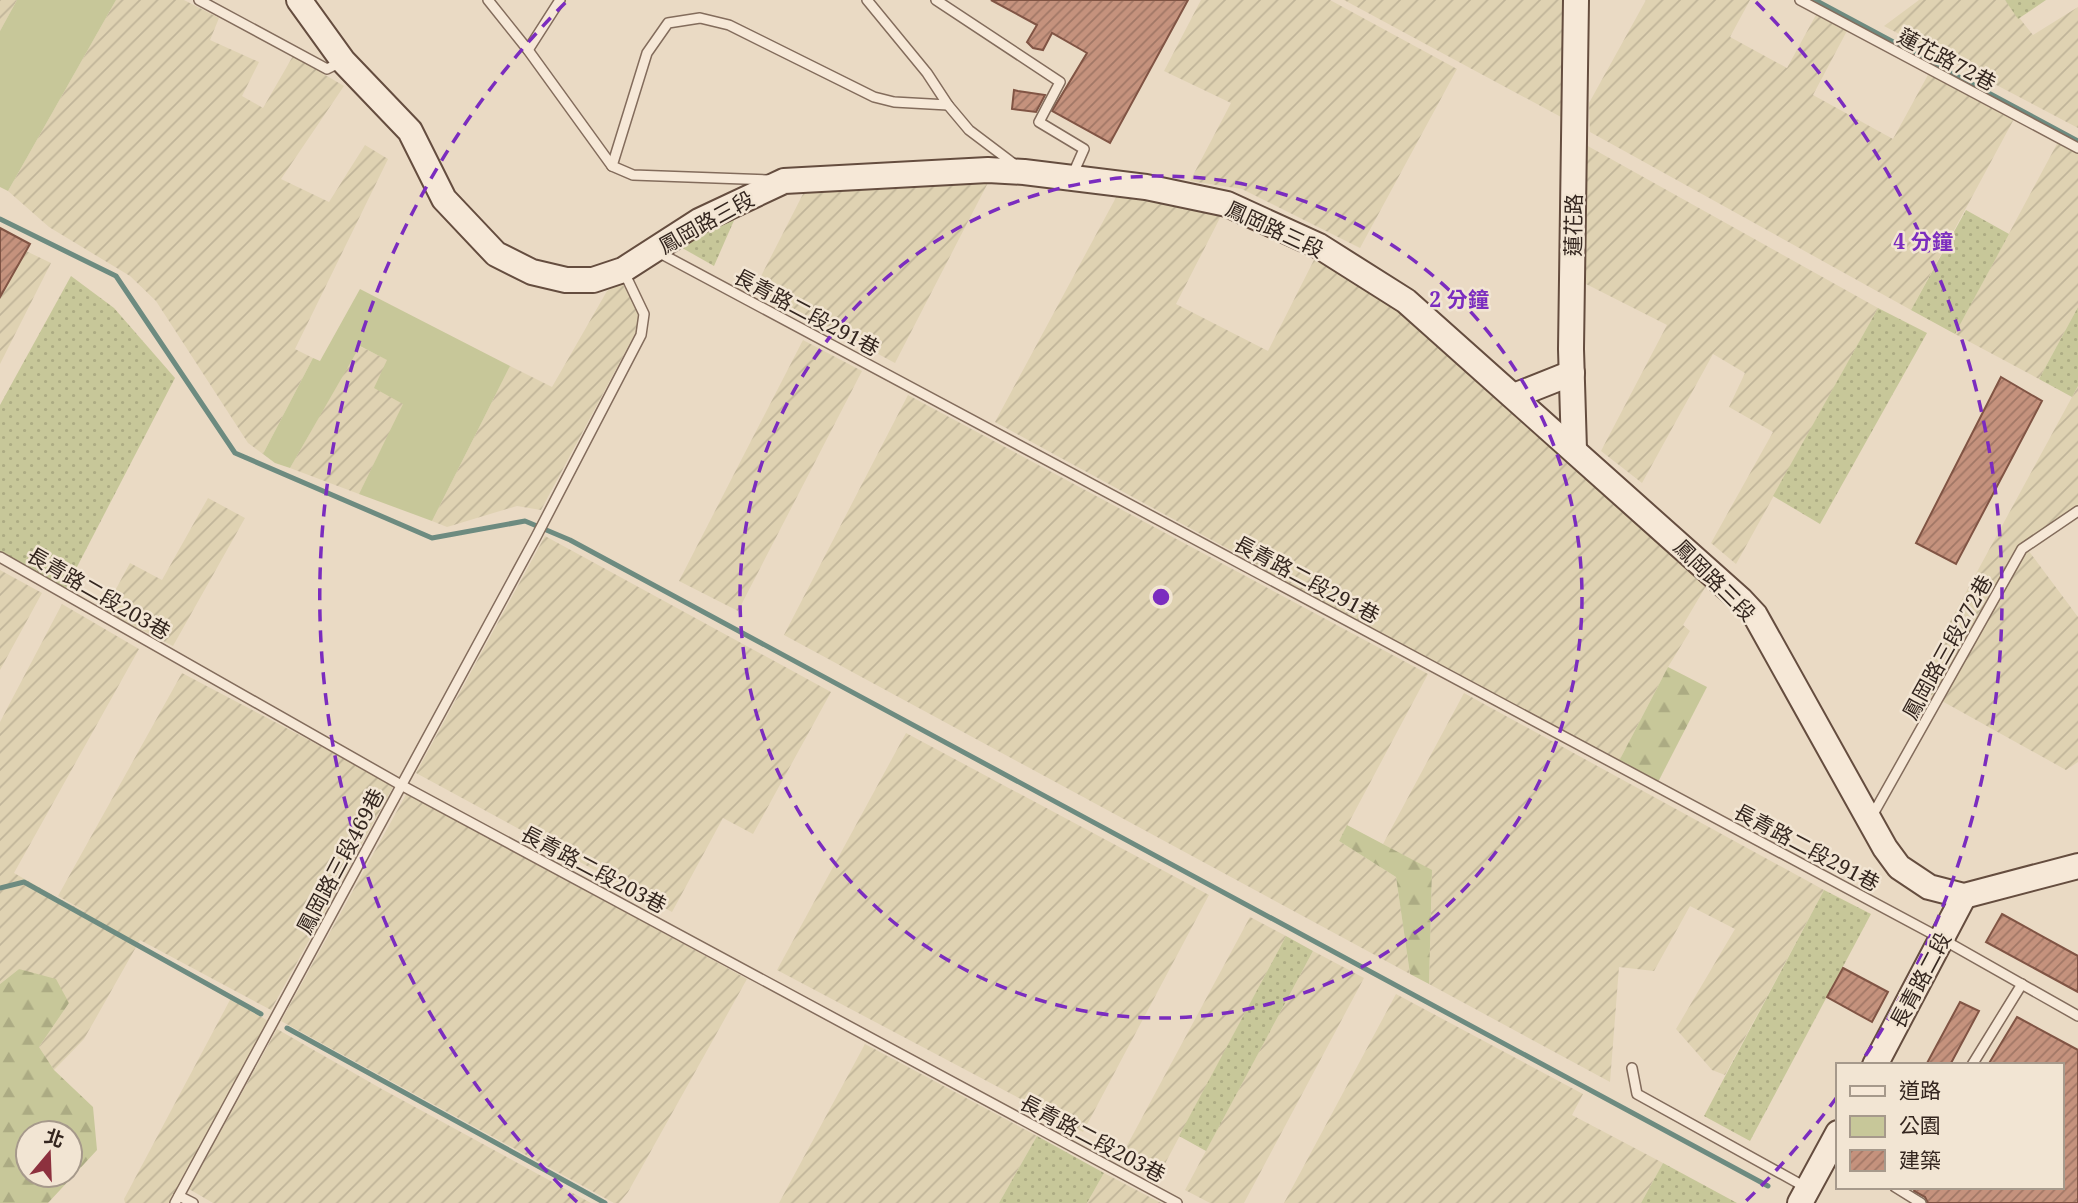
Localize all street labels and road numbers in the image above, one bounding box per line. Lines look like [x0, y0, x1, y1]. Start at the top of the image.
street label: 蓮花路72巷 [1893, 21, 2001, 97]
street label: 鳳岡路三段 [653, 184, 759, 260]
street label: 蓮花路 [1558, 193, 1588, 257]
street label: 鳳岡路三段 [1222, 194, 1328, 264]
street label: 長青路二段291巷 [729, 262, 885, 362]
street label: 長青路二段291巷 [1229, 529, 1385, 629]
street label: 鳳岡路三段 [1668, 533, 1762, 627]
street label: 長青路二段203巷 [22, 541, 176, 645]
street label: 鳳岡路三段272巷 [1896, 570, 1998, 724]
street label: 鳳岡路三段469巷 [290, 783, 390, 939]
street label: 長青路二段291巷 [1729, 797, 1885, 897]
street label: 長青路二段203巷 [516, 819, 672, 919]
street label: 長青路二段 [1883, 927, 1957, 1033]
street label: 長青路二段203巷 [1015, 1088, 1171, 1188]

